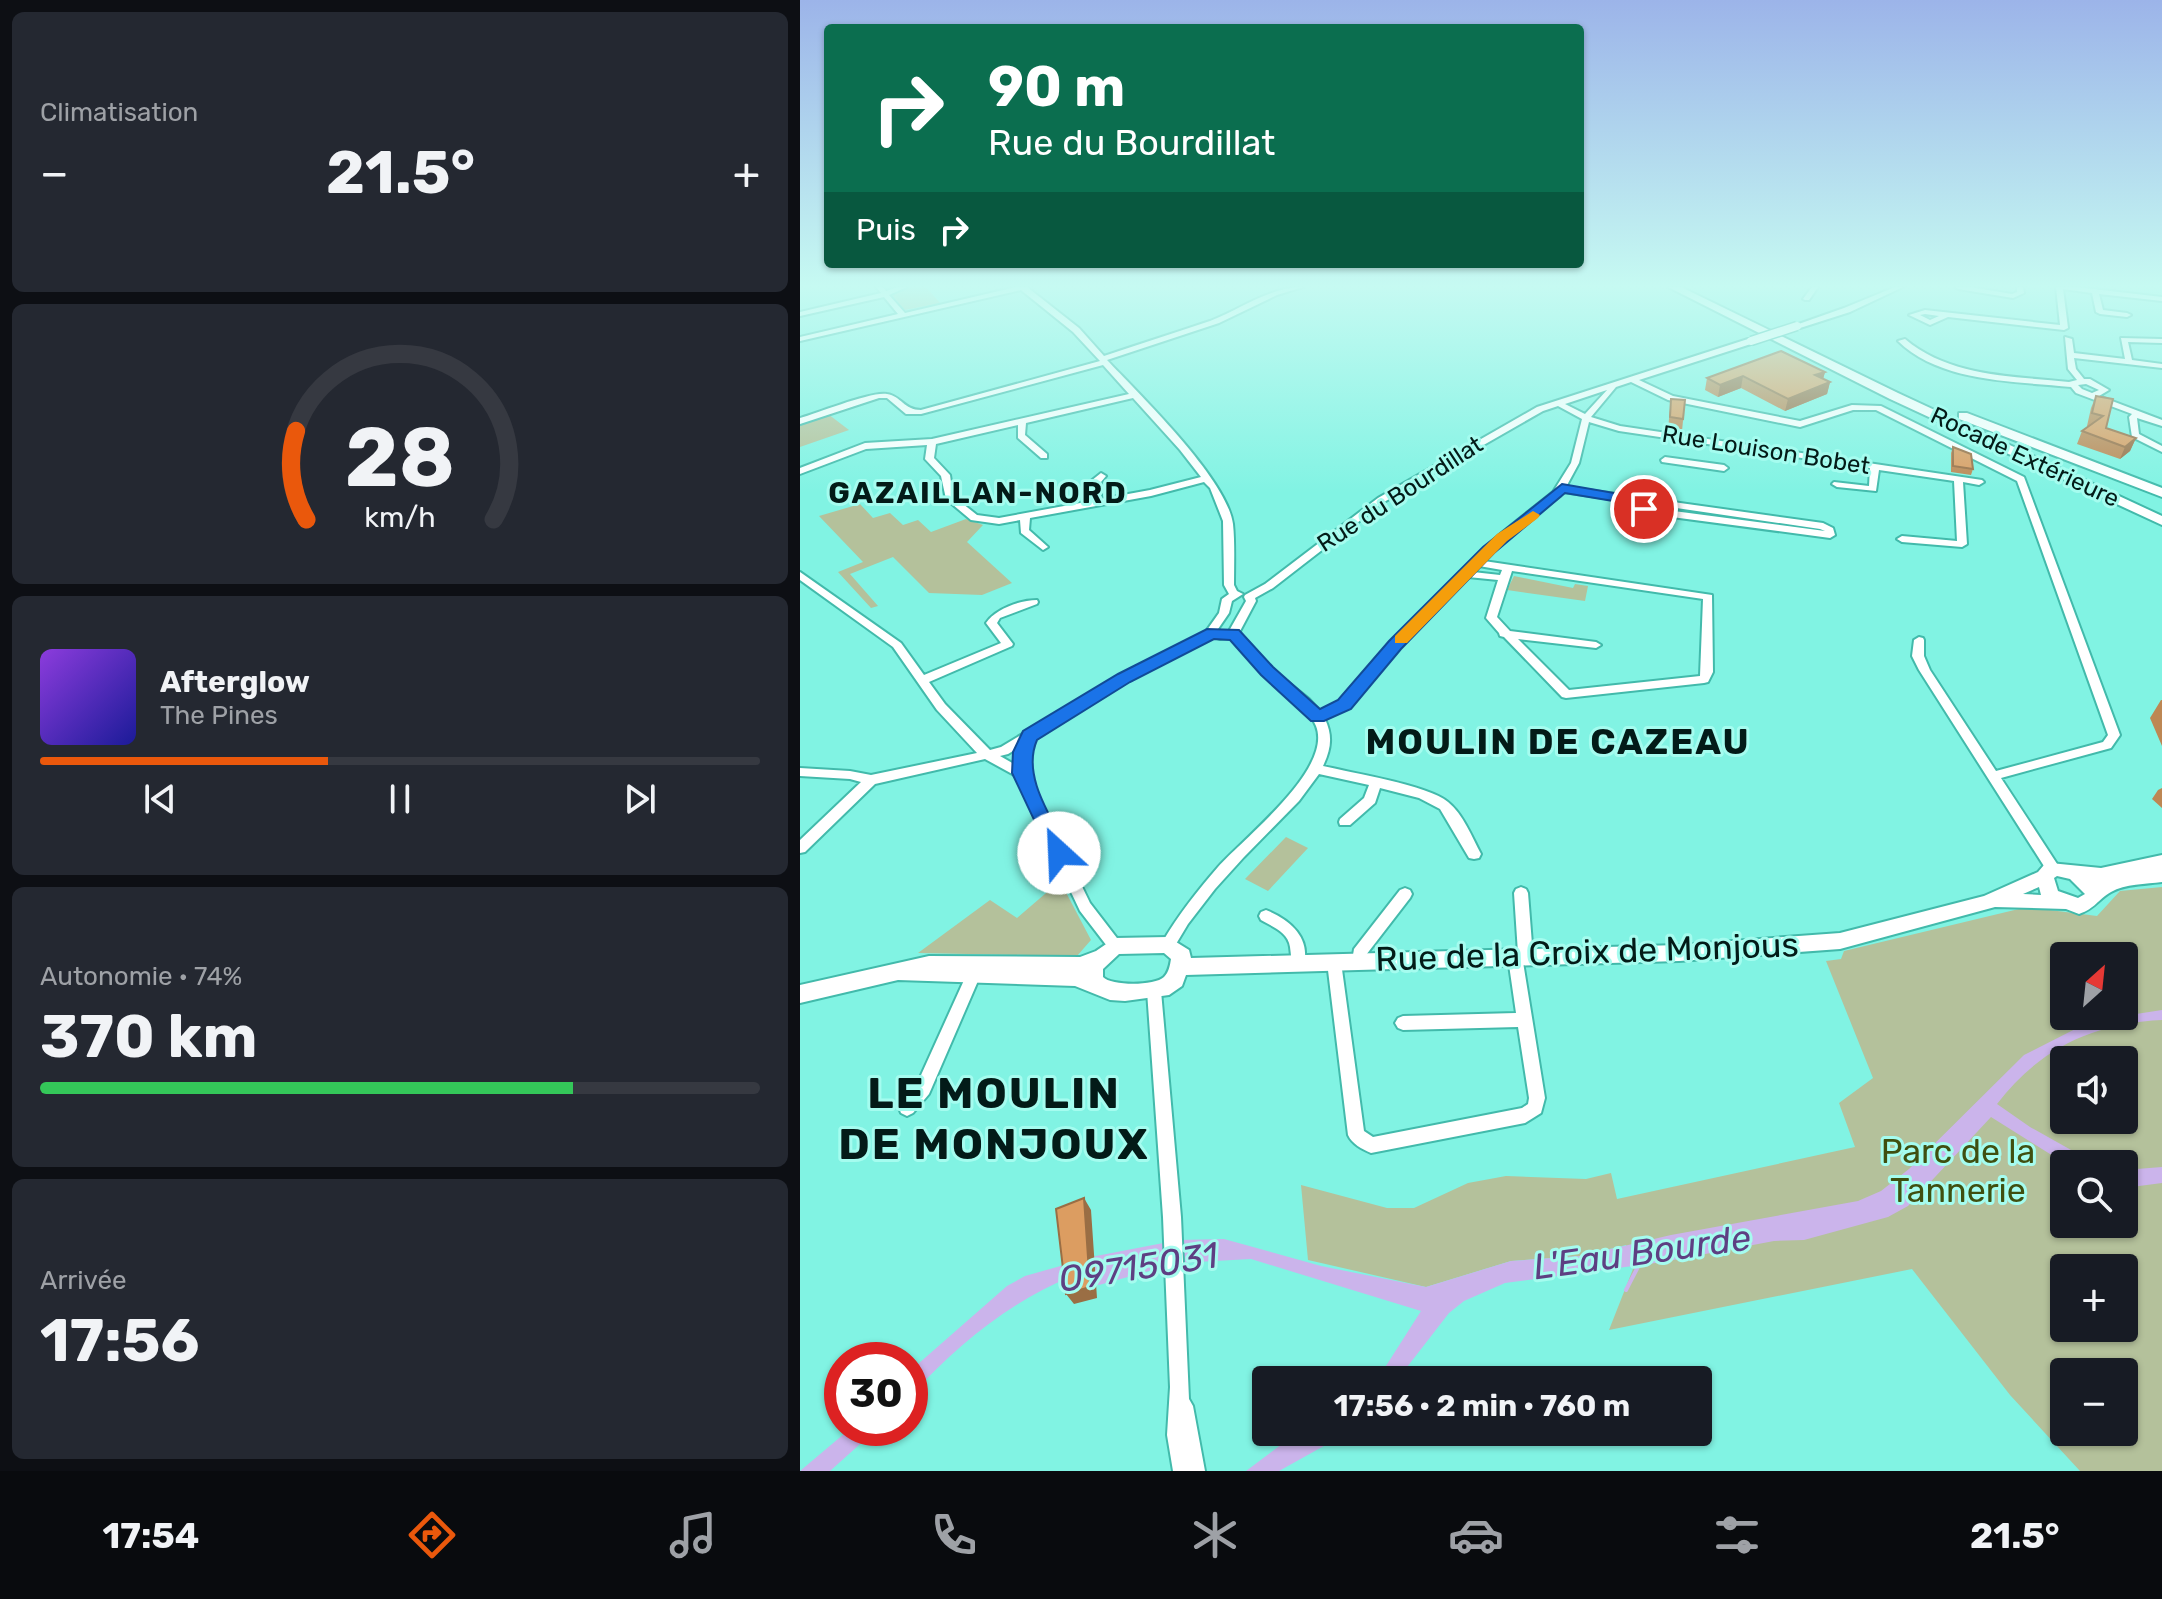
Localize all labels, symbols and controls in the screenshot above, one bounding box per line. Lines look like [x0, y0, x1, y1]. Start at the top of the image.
text: 90 m [988, 54, 1125, 120]
icon: right [856, 56, 960, 160]
text: Climatisation [40, 97, 198, 128]
text: Rue du Bourdillat [988, 121, 1275, 164]
text: 21.5° [326, 137, 475, 208]
text: − [40, 147, 69, 199]
text: + [733, 147, 760, 199]
icon: right [932, 208, 976, 252]
text: Puis [856, 212, 916, 248]
street label: Rocade Extérieure [1926, 401, 2124, 513]
text: 28 [345, 407, 455, 506]
street label: Rue Louison Bobet [1660, 420, 1872, 480]
street label: Rue du Bourdillat [1312, 430, 1488, 558]
district label: GAZAILLAN-NORD [828, 475, 1128, 511]
pin [1610, 475, 1678, 543]
icon: arrive [1622, 487, 1666, 531]
text: km/h [364, 500, 436, 534]
text: Afterglow [160, 664, 310, 700]
text: The Pines [160, 700, 278, 731]
district label: MOULIN DE CAZEAU [1365, 720, 1751, 763]
icon: previous [138, 777, 182, 821]
icon: pause [378, 777, 422, 821]
icon: next [618, 777, 662, 821]
position arrow [1017, 811, 1101, 895]
street label: Rue de la Croix de Monjous [1375, 924, 1799, 980]
north arrow [2050, 942, 2138, 1030]
map controls [2050, 942, 2138, 1446]
text: Autonomie · 74% [40, 961, 242, 992]
text: 370 km [40, 1001, 258, 1072]
button: sound [2050, 1046, 2138, 1134]
district label: LE MOULIN DE MONJOUX [838, 1067, 1150, 1170]
park label: Parc de la Tannerie [1881, 1131, 2035, 1211]
button: search [2050, 1150, 2138, 1238]
water label: L'Eau Bourde [1531, 1215, 1753, 1289]
water label: O9715031 [1055, 1233, 1221, 1301]
button: + [2050, 1254, 2138, 1342]
text: Arrivée [40, 1265, 127, 1296]
text: 17:56 [40, 1305, 200, 1376]
speed limit sign: 30 [824, 1342, 928, 1446]
button: − [2050, 1358, 2138, 1446]
text: 17:56 · 2 min · 760 m [1334, 1388, 1630, 1424]
icon: directions [404, 1507, 460, 1563]
icon: music [665, 1507, 721, 1563]
icon: phone [926, 1507, 982, 1563]
icon: climate [1187, 1507, 1243, 1563]
icon: car [1448, 1507, 1504, 1563]
icon: filters [1709, 1507, 1765, 1563]
text: 17:54 [102, 1514, 199, 1557]
text: 21.5° [1970, 1514, 2060, 1557]

